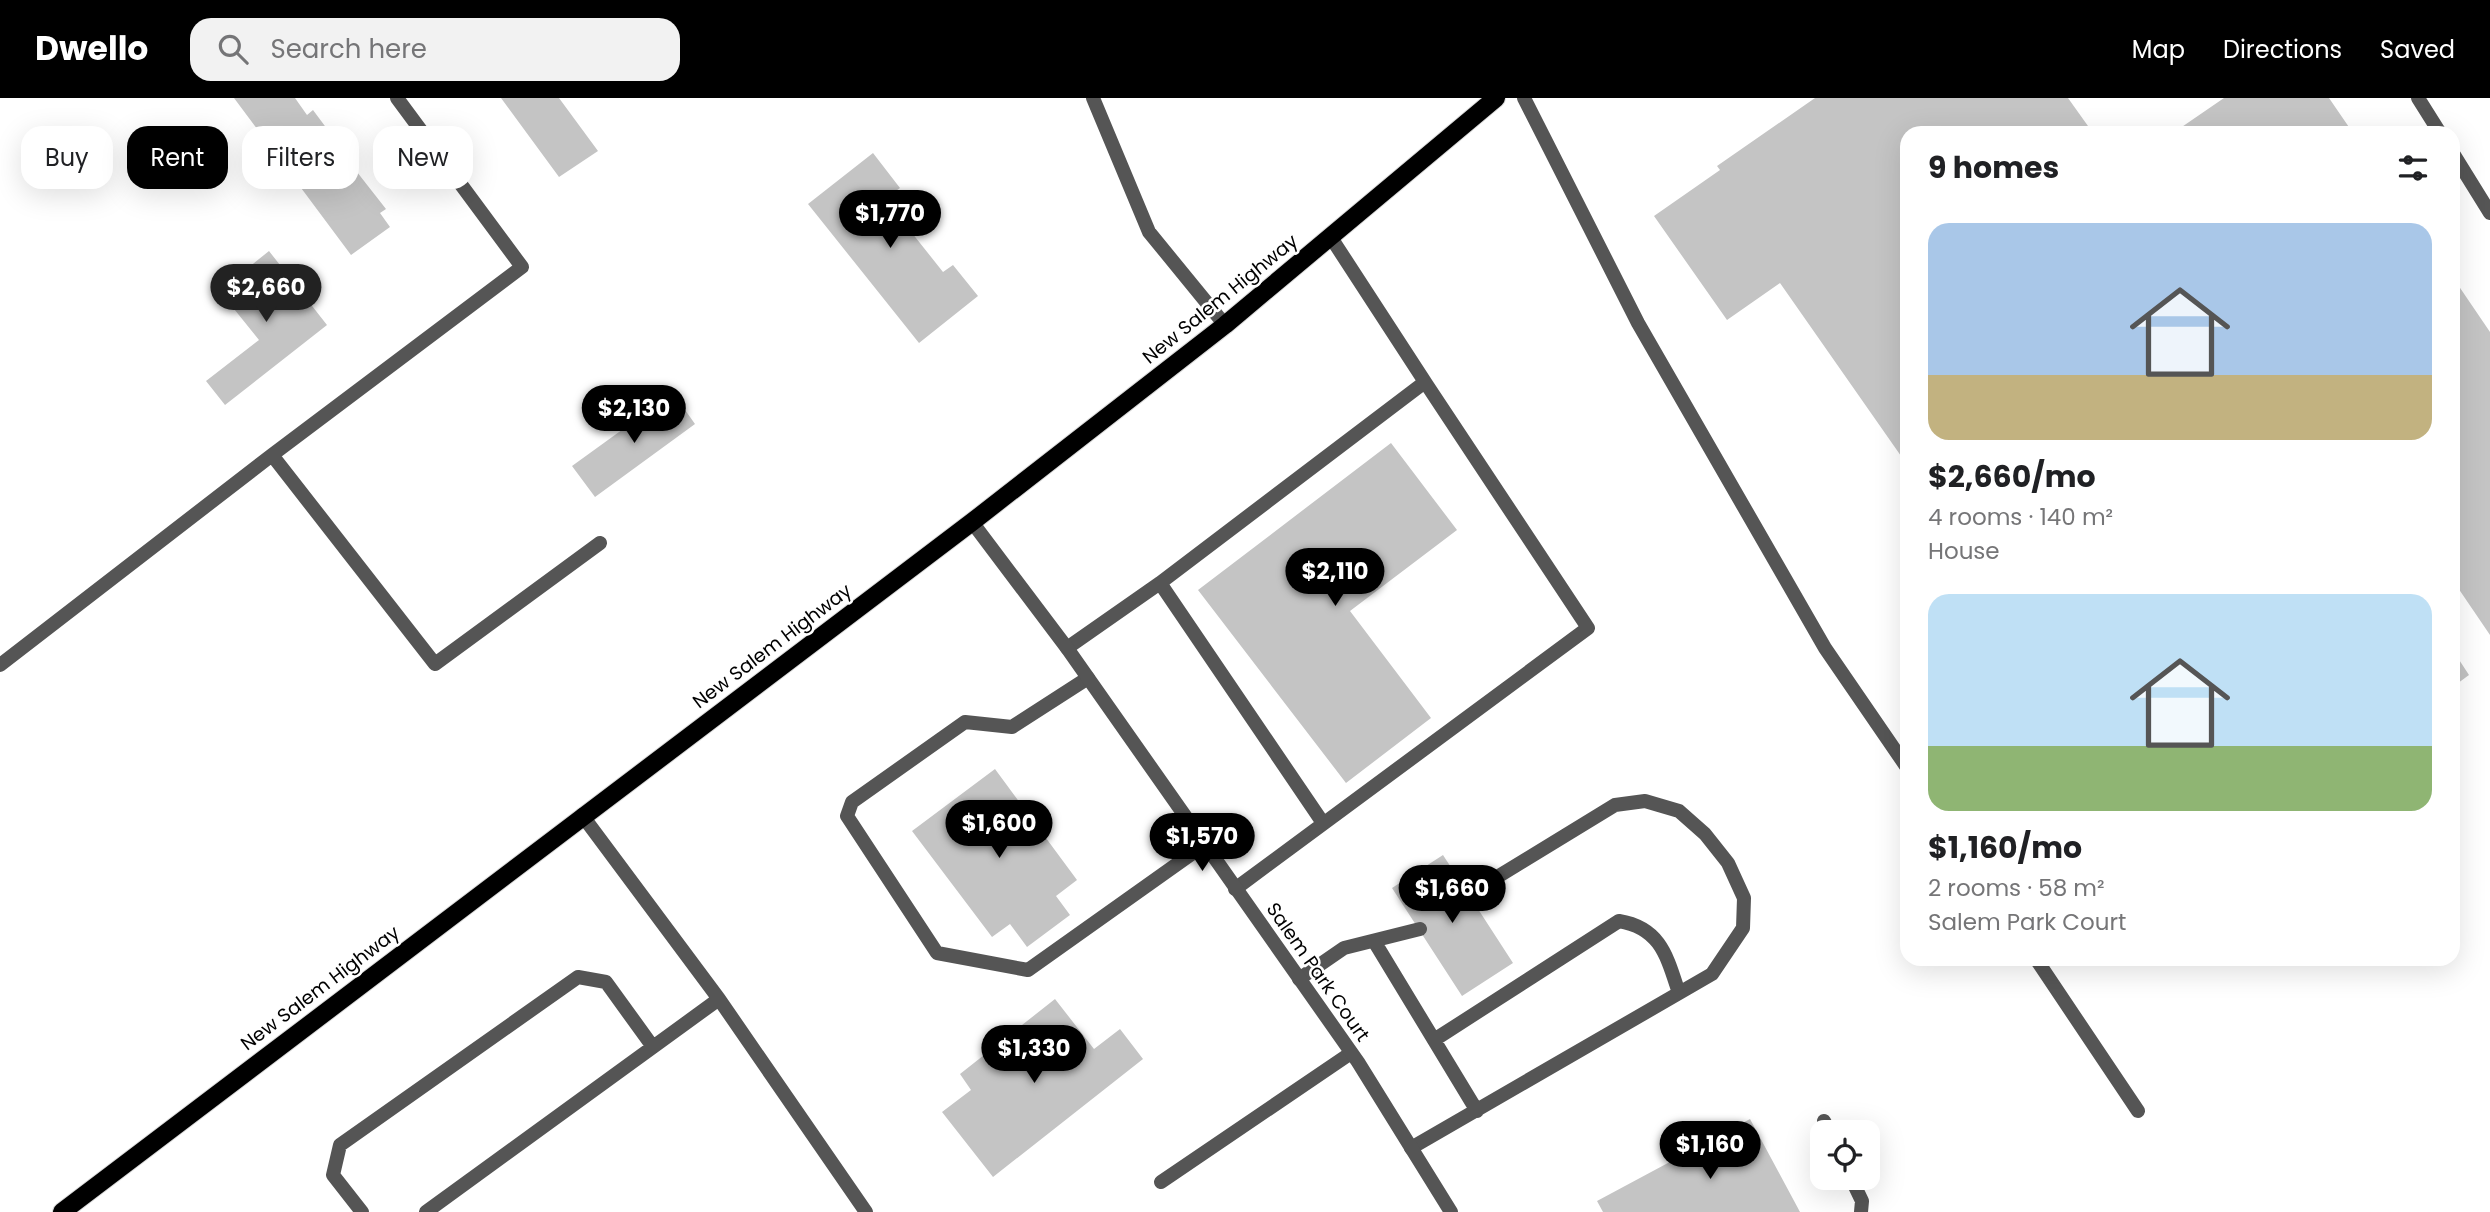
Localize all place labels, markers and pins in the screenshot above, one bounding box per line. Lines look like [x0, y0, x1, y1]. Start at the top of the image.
pin: $1,770 [833, 190, 947, 250]
pin: $2,660 [209, 264, 323, 324]
pin: $2,130 [577, 386, 691, 445]
pin: $2,110 [1278, 548, 1392, 608]
pin: $1,600 [942, 800, 1056, 860]
pin: $1,570 [1145, 814, 1259, 873]
pin: $1,660 [1395, 866, 1509, 925]
pin: $1,330 [977, 1026, 1091, 1085]
pin: $1,160 [1653, 1122, 1767, 1181]

